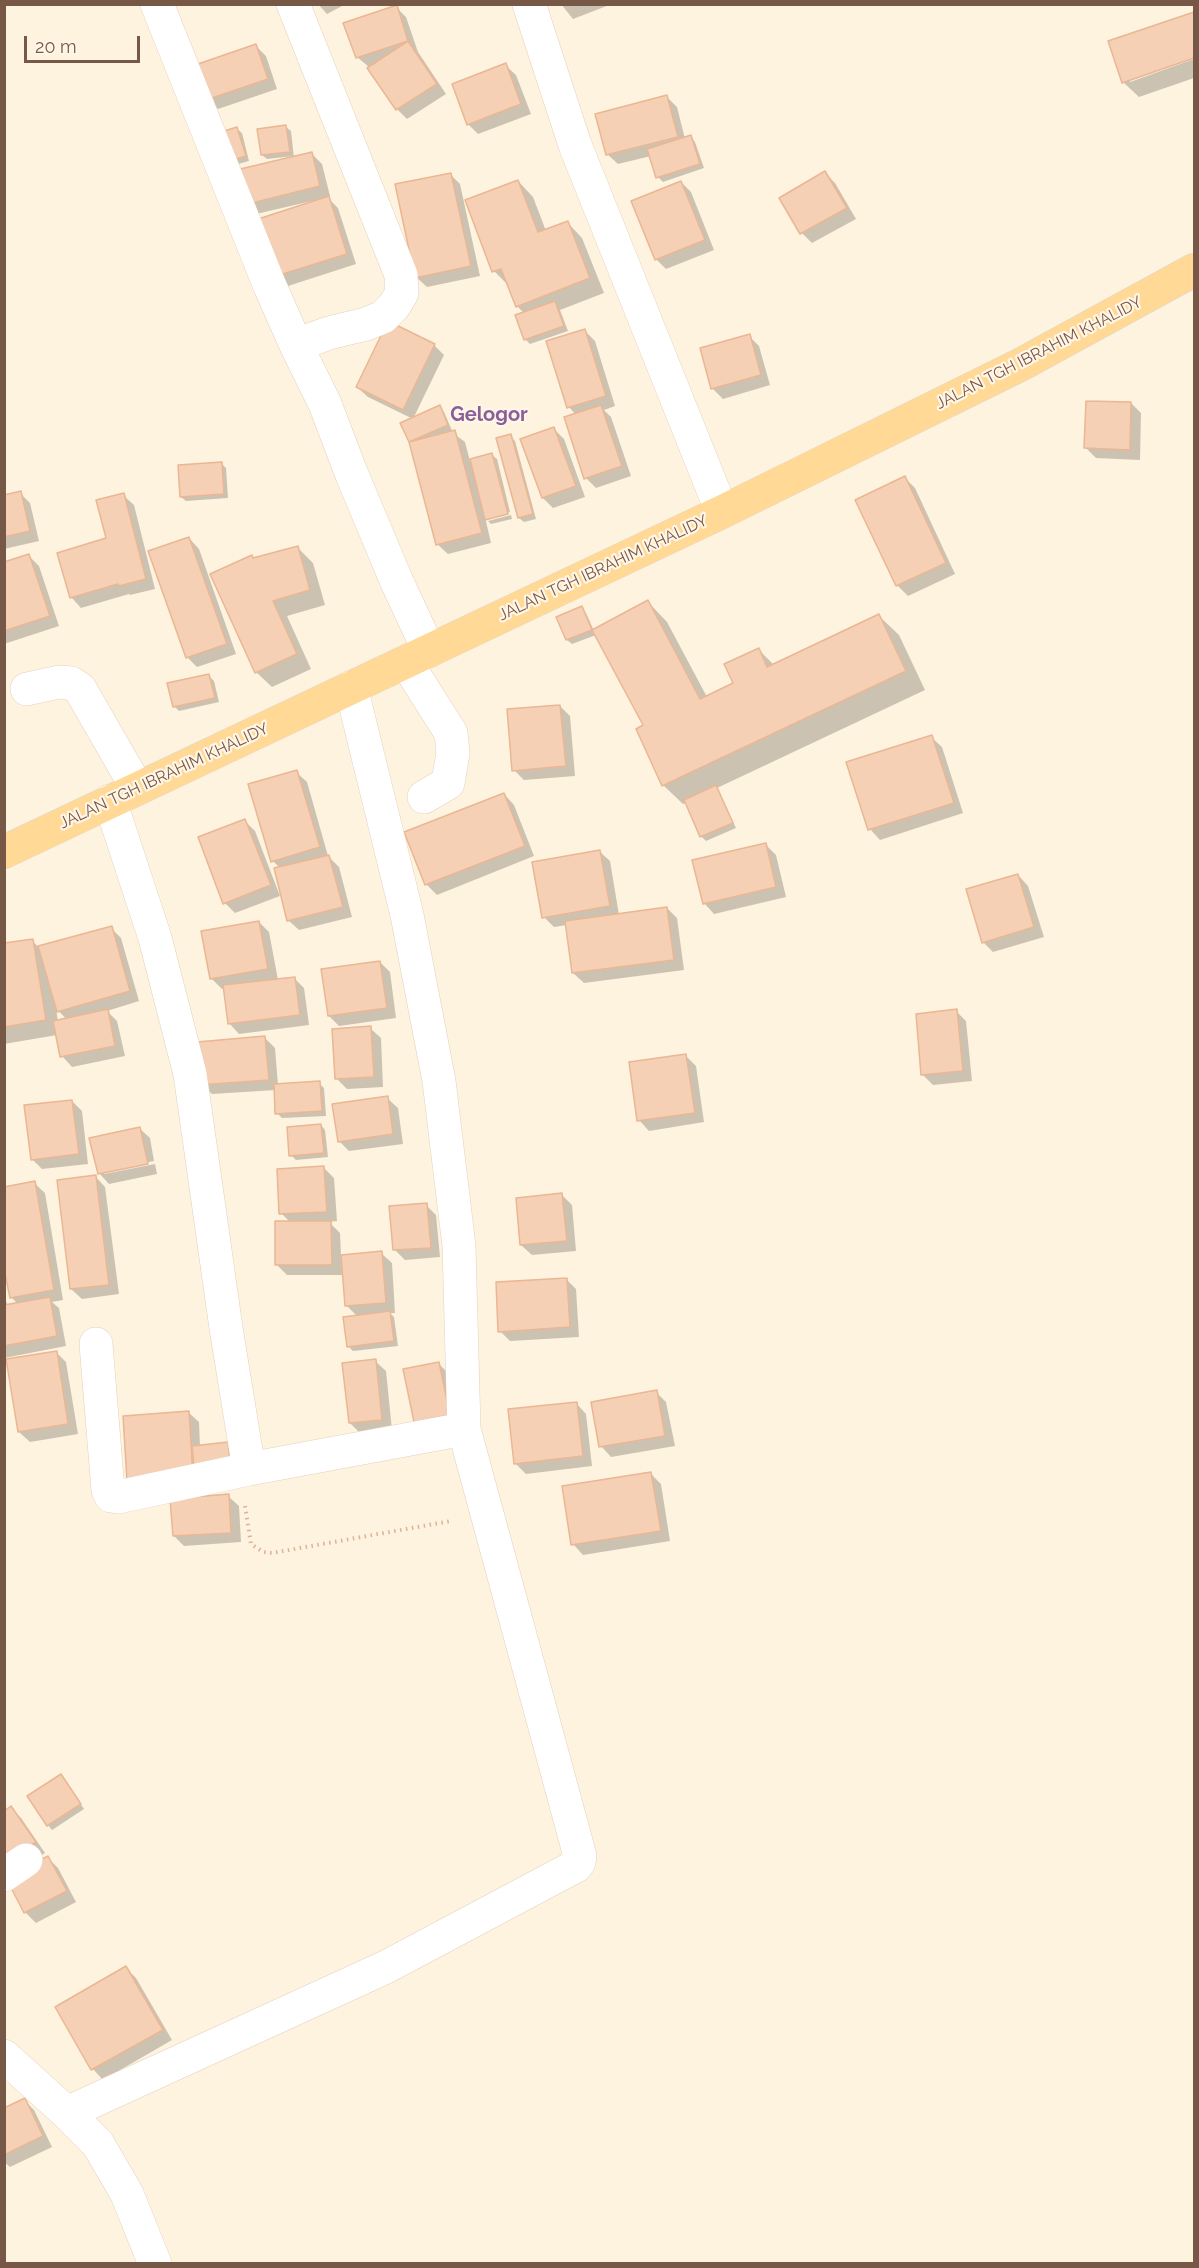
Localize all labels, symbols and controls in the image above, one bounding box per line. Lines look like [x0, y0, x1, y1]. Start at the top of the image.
scale bar [27, 24, 142, 62]
text: 20 m [35, 36, 77, 57]
street label: JALAN TGH IBRAHIM KHALIDY [933, 293, 1145, 413]
district label: Gelogor [450, 403, 528, 427]
street label: JALAN TGH IBRAHIM KHALIDY [495, 511, 711, 625]
street label: JALAN TGH IBRAHIM KHALIDY [56, 719, 272, 833]

